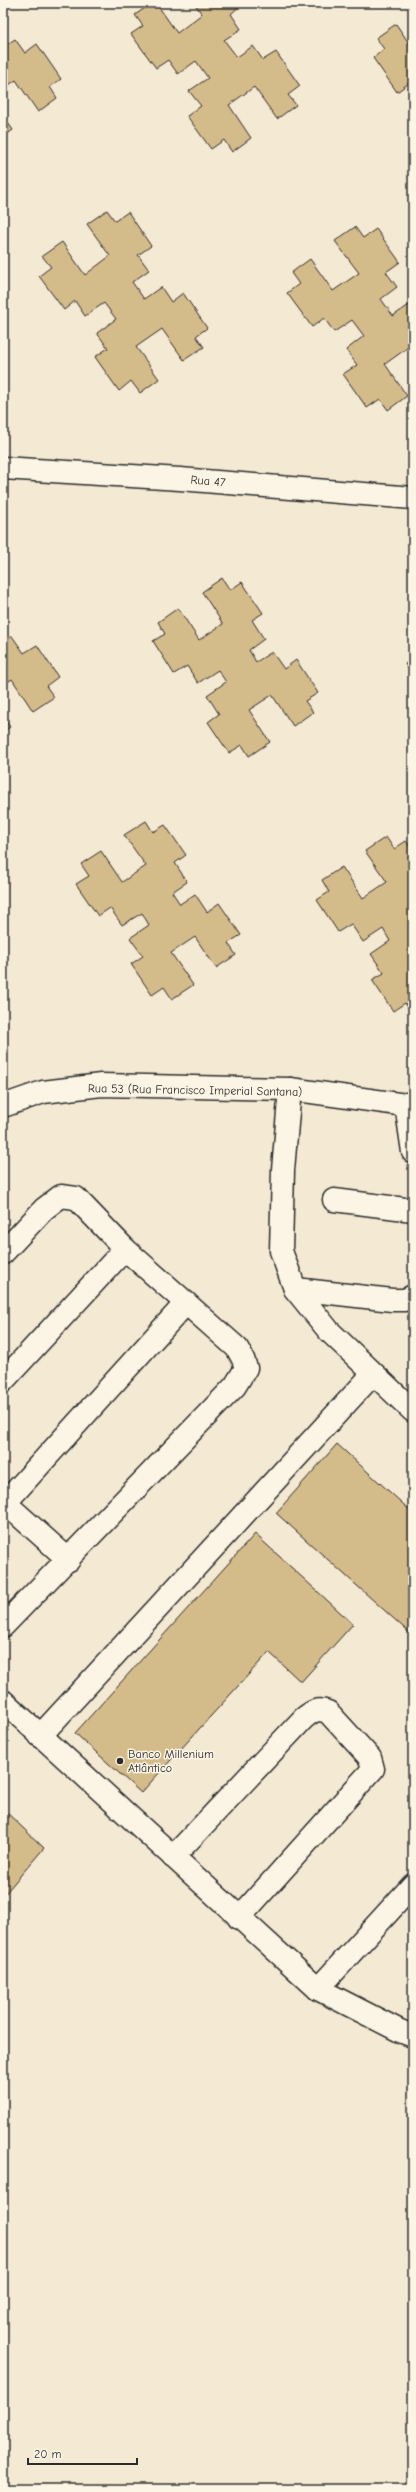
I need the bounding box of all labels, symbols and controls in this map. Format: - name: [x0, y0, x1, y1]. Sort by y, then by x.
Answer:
- street label: Rua 47: [190, 473, 226, 490]
- street label: Rua 53 (Rua Francisco Imperial Santana): [88, 1081, 302, 1099]
- place label: Banco Millenium Atlântico: [128, 1747, 214, 1775]
- marker: Banco Millenium Atlântico: [115, 1756, 125, 1766]
- scale bar: [28, 2440, 137, 2466]
- text: 20 m: [34, 2447, 62, 2461]

